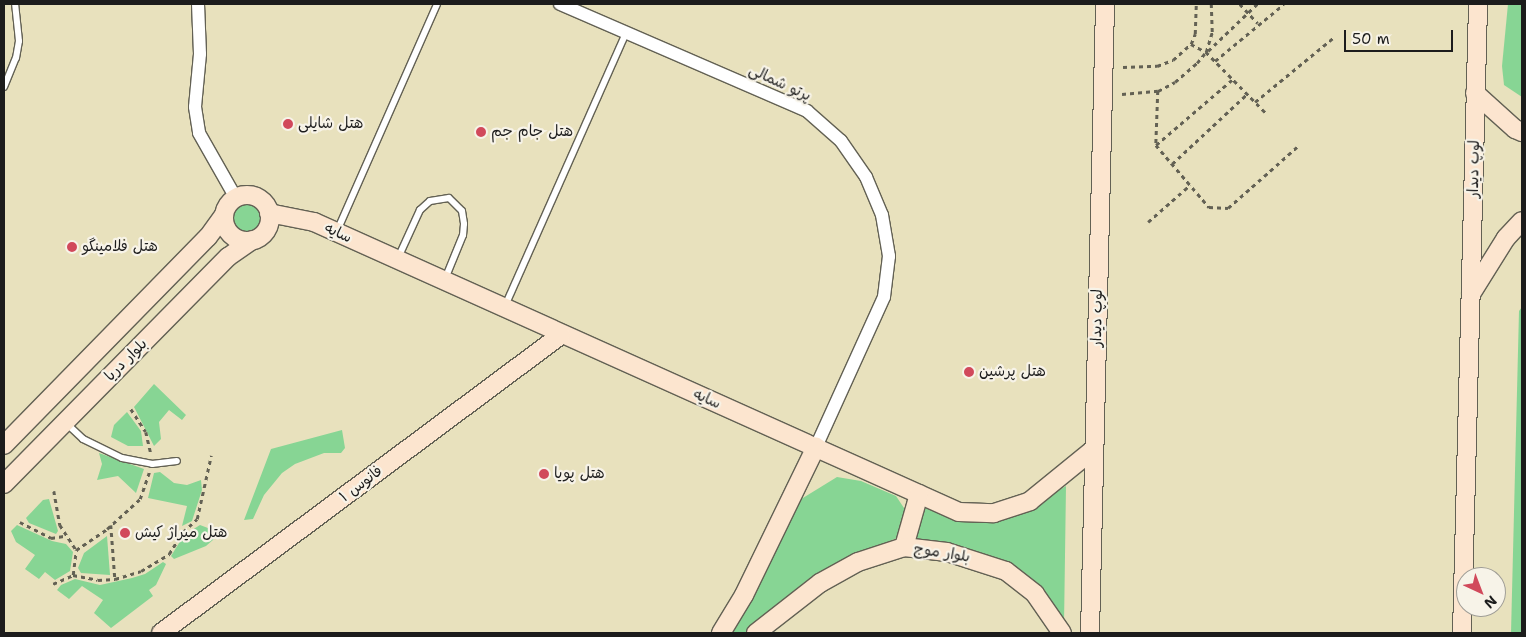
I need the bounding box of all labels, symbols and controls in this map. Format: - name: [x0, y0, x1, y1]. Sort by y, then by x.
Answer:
- scale bar: [1346, 20, 1455, 52]
- text: 50 m: [1352, 29, 1390, 49]
- street label: پرتو شمالی: [746, 61, 814, 105]
- place label: هتل شایلی: [298, 115, 363, 133]
- marker: هتل شایلی: [282, 118, 294, 130]
- place label: هتل جام جم: [491, 123, 573, 141]
- marker: هتل جام جم: [475, 126, 487, 138]
- street label: لوپ دیدار: [1464, 140, 1484, 198]
- street label: سایه: [322, 219, 354, 247]
- place label: هتل فلامینگو: [82, 238, 158, 256]
- marker: هتل فلامینگو: [66, 241, 78, 253]
- street label: لوپ دیدار: [1087, 289, 1107, 347]
- street label: بلوار دریا: [101, 335, 151, 385]
- place label: هتل پرشین: [979, 363, 1046, 381]
- marker: هتل پرشین: [963, 366, 975, 378]
- street label: سایه: [691, 385, 723, 413]
- street label: فانوس ۱: [336, 462, 386, 506]
- place label: هتل پویا: [554, 465, 605, 483]
- marker: هتل پویا: [538, 468, 550, 480]
- place label: هتل میراژ کیش: [135, 524, 227, 542]
- marker: هتل میراژ کیش: [119, 527, 131, 539]
- street label: بلوار موج: [913, 540, 971, 566]
- north arrow: [1456, 567, 1506, 617]
- text: N: [1480, 592, 1501, 613]

